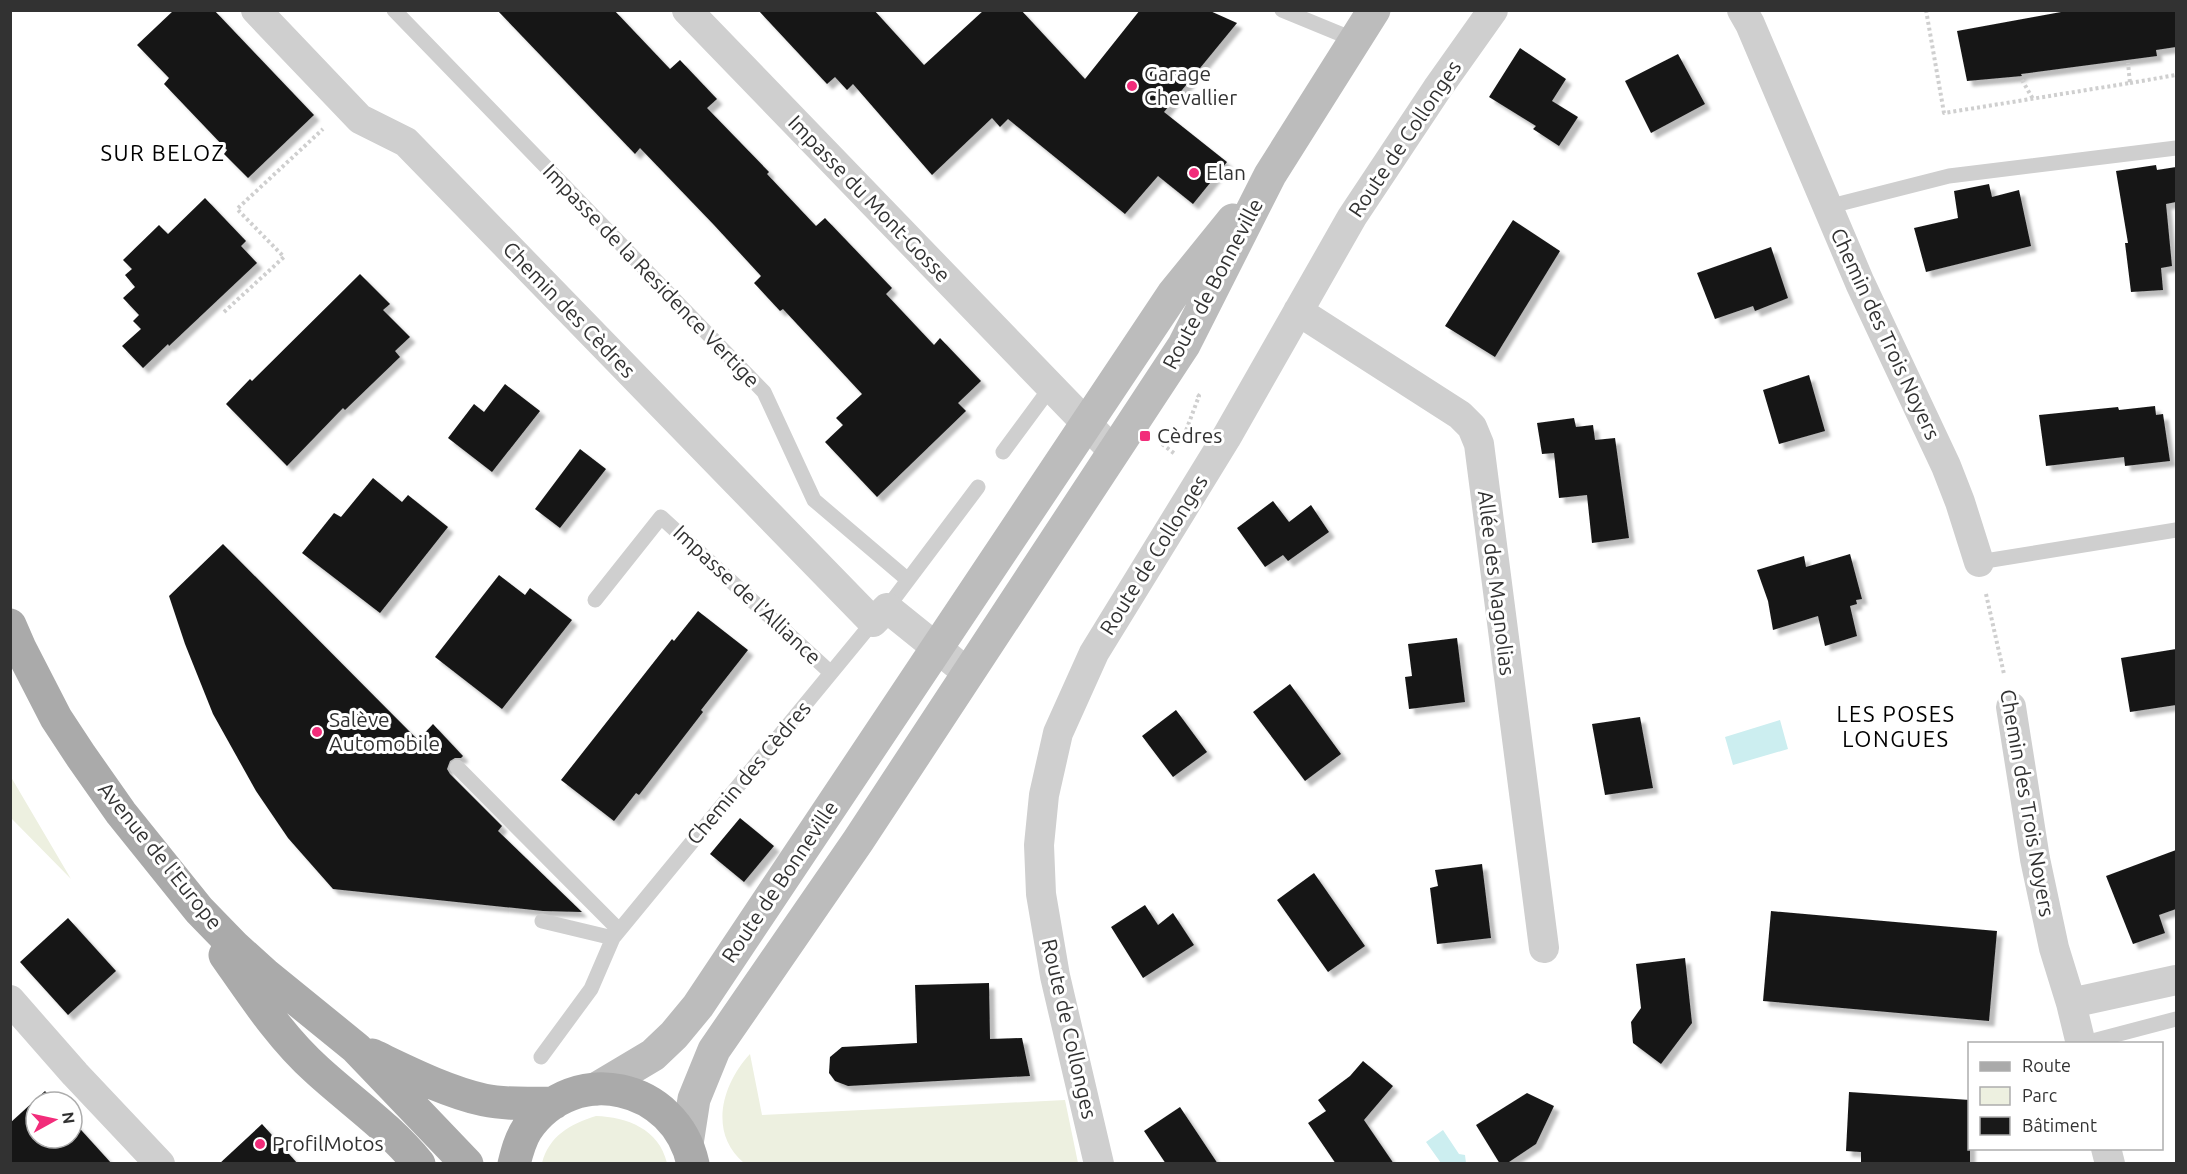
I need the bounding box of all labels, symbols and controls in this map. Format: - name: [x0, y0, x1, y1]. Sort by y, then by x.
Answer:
- street label: Route de Collonges: [1343, 56, 1466, 221]
- place label: Garage Chevallier: [1144, 61, 1237, 109]
- marker: Garage Chevallier: [1125, 79, 1139, 93]
- street label: Impasse du Mont-Gosse: [784, 110, 956, 287]
- district label: SUR BELOZ: [100, 140, 226, 165]
- street label: Impasse de la Residence Vertige: [539, 159, 765, 392]
- place label: Elan: [1206, 160, 1246, 184]
- marker: Elan: [1187, 166, 1201, 180]
- street label: Route de Bonneville: [1157, 194, 1267, 373]
- street label: Chemin des Trois Noyers: [1826, 224, 1945, 443]
- street label: Chemin des Cèdres: [499, 236, 641, 382]
- place label: Cèdres: [1157, 423, 1222, 447]
- marker: Cèdres: [1138, 429, 1152, 443]
- street label: Route de Collonges: [1094, 470, 1212, 639]
- street label: Allée des Magnolias: [1474, 489, 1520, 677]
- street label: Impasse de l'Alliance: [669, 520, 826, 669]
- street label: Chemin des Trois Noyers: [1996, 687, 2060, 918]
- street label: Chemin des Cèdres: [681, 696, 815, 849]
- district label: LES POSES LONGUES: [1836, 701, 1956, 751]
- place label: Salève Automobile: [329, 707, 440, 755]
- marker: Salève Automobile: [310, 725, 324, 739]
- street label: Avenue de l'Europe: [94, 777, 228, 934]
- street label: Route de Bonneville: [716, 796, 842, 967]
- street label: Route de Collonges: [1038, 937, 1102, 1121]
- legend: [1968, 1042, 2163, 1150]
- text: Route: [2022, 1055, 2071, 1075]
- text: Parc: [2022, 1085, 2057, 1105]
- north arrow: [24, 1090, 84, 1150]
- text: N: [59, 1111, 79, 1125]
- text: Bâtiment: [2022, 1115, 2097, 1135]
- place label: ProfilMotos: [272, 1131, 384, 1155]
- marker: ProfilMotos: [253, 1137, 267, 1151]

